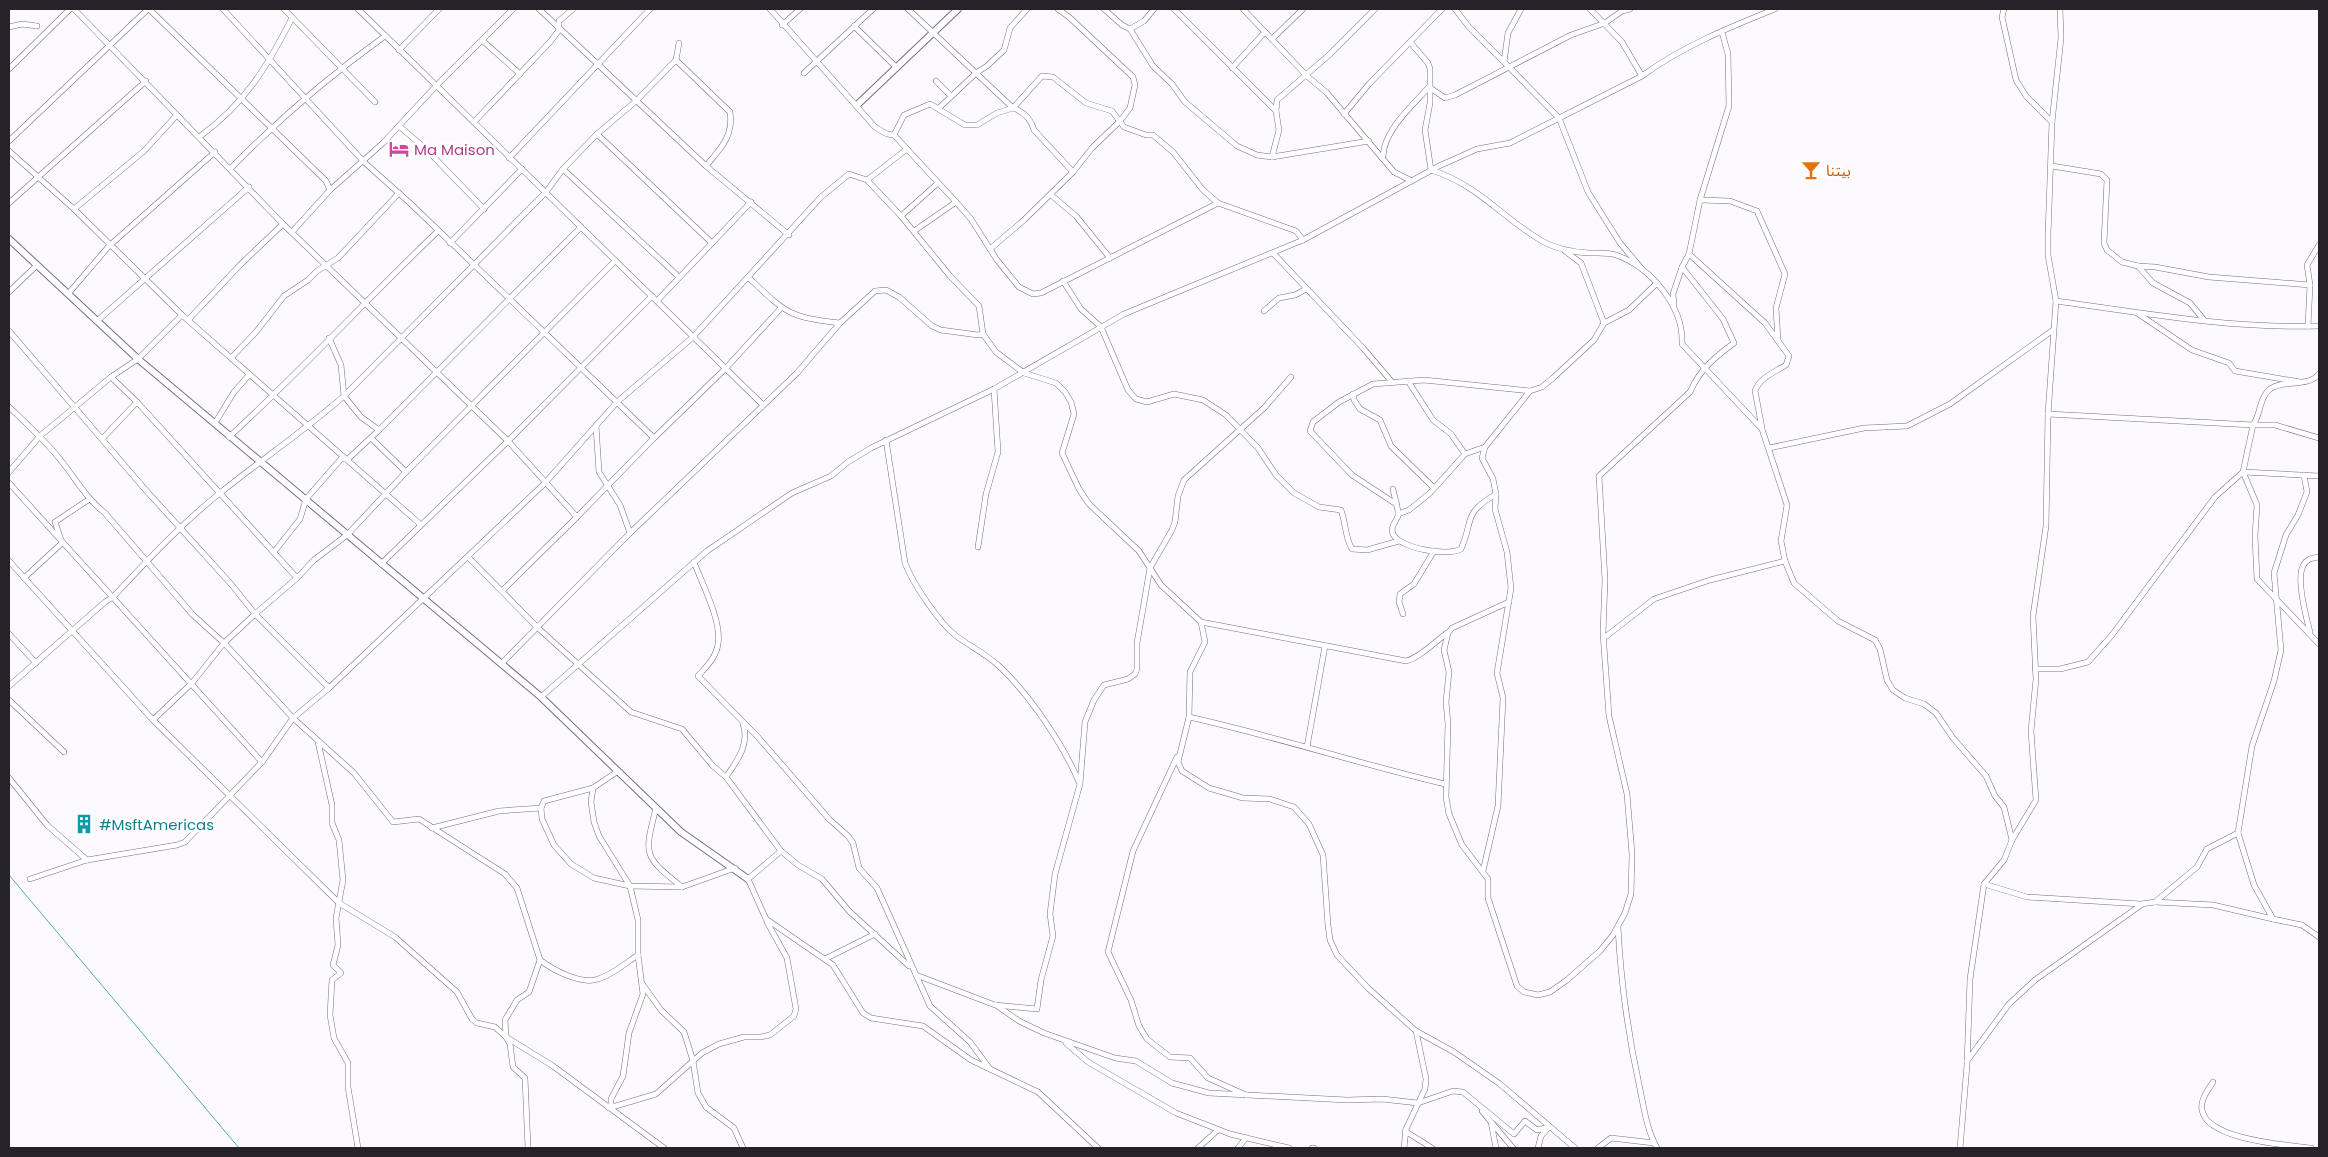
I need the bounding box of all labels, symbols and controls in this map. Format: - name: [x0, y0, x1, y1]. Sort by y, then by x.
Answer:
- hotel icon: Ma Maison: [388, 138, 410, 160]
- place label: Ma Maison: [414, 139, 495, 160]
- bar icon: بيتنا: [1800, 159, 1822, 181]
- place label: بيتنا: [1826, 160, 1851, 181]
- building icon: #MsftAmericas: [73, 813, 95, 835]
- place label: #MsftAmericas: [99, 814, 214, 835]

